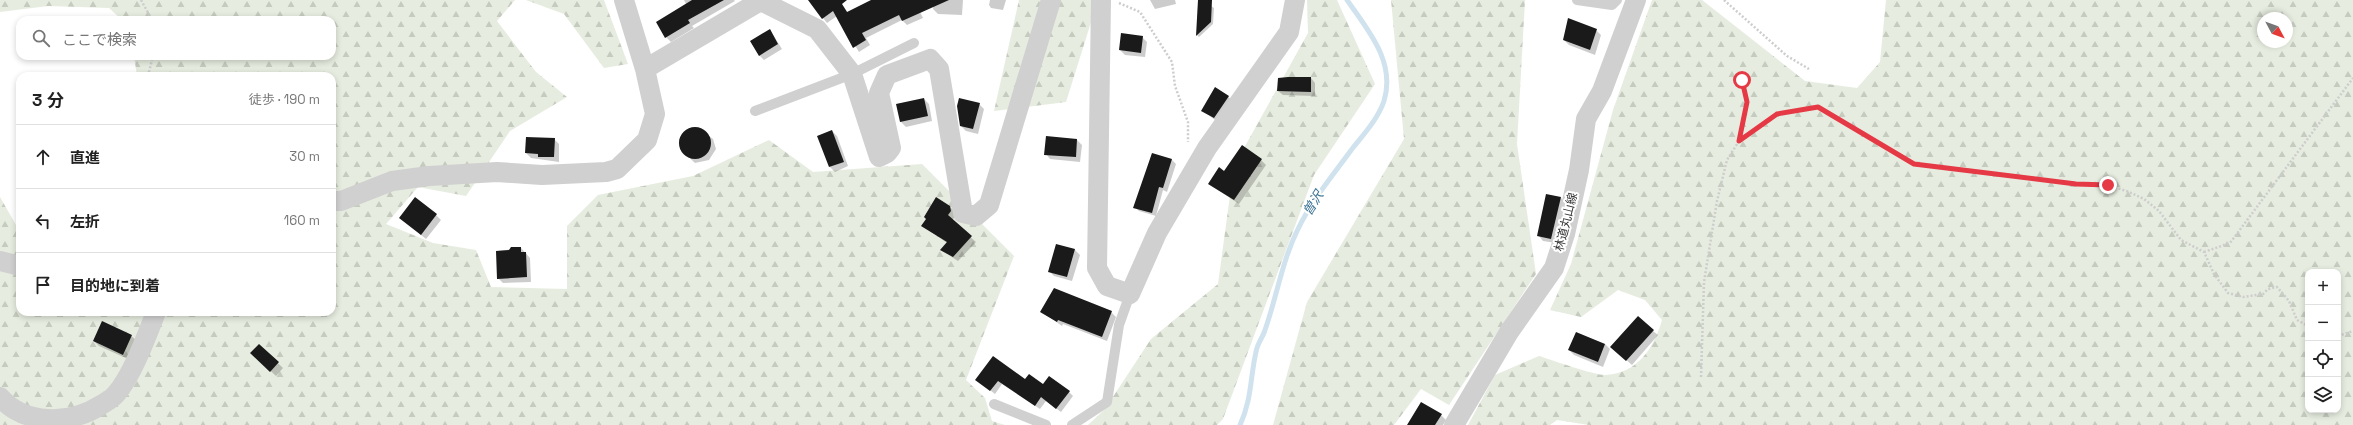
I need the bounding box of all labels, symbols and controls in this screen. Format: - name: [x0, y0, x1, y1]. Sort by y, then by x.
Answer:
- north arrow: [2257, 12, 2293, 48]
- search box: [16, 16, 336, 60]
- icon: search: [30, 27, 52, 49]
- text: ここで検索: [62, 30, 137, 49]
- route start: [1733, 71, 1751, 89]
- text: 3 分: [32, 89, 64, 111]
- text: 徒歩 · 190 m: [249, 91, 320, 108]
- icon: ahead: [32, 146, 54, 168]
- text: 直進: [70, 148, 100, 167]
- text: 30 m: [289, 148, 320, 165]
- route end: [2099, 176, 2117, 194]
- water label: 曽沢: [1299, 186, 1328, 219]
- street label: 林道丸山線: [1551, 191, 1581, 253]
- icon: left: [32, 210, 54, 232]
- text: 左折: [70, 212, 100, 231]
- text: 160 m: [284, 212, 320, 229]
- map controls: [2305, 269, 2341, 413]
- button: +: [2305, 269, 2341, 305]
- icon: arrive: [32, 274, 54, 296]
- text: 目的地に到着: [70, 276, 160, 295]
- button: −: [2305, 305, 2341, 341]
- button: locate: [2305, 341, 2341, 377]
- button: layers: [2305, 377, 2341, 413]

